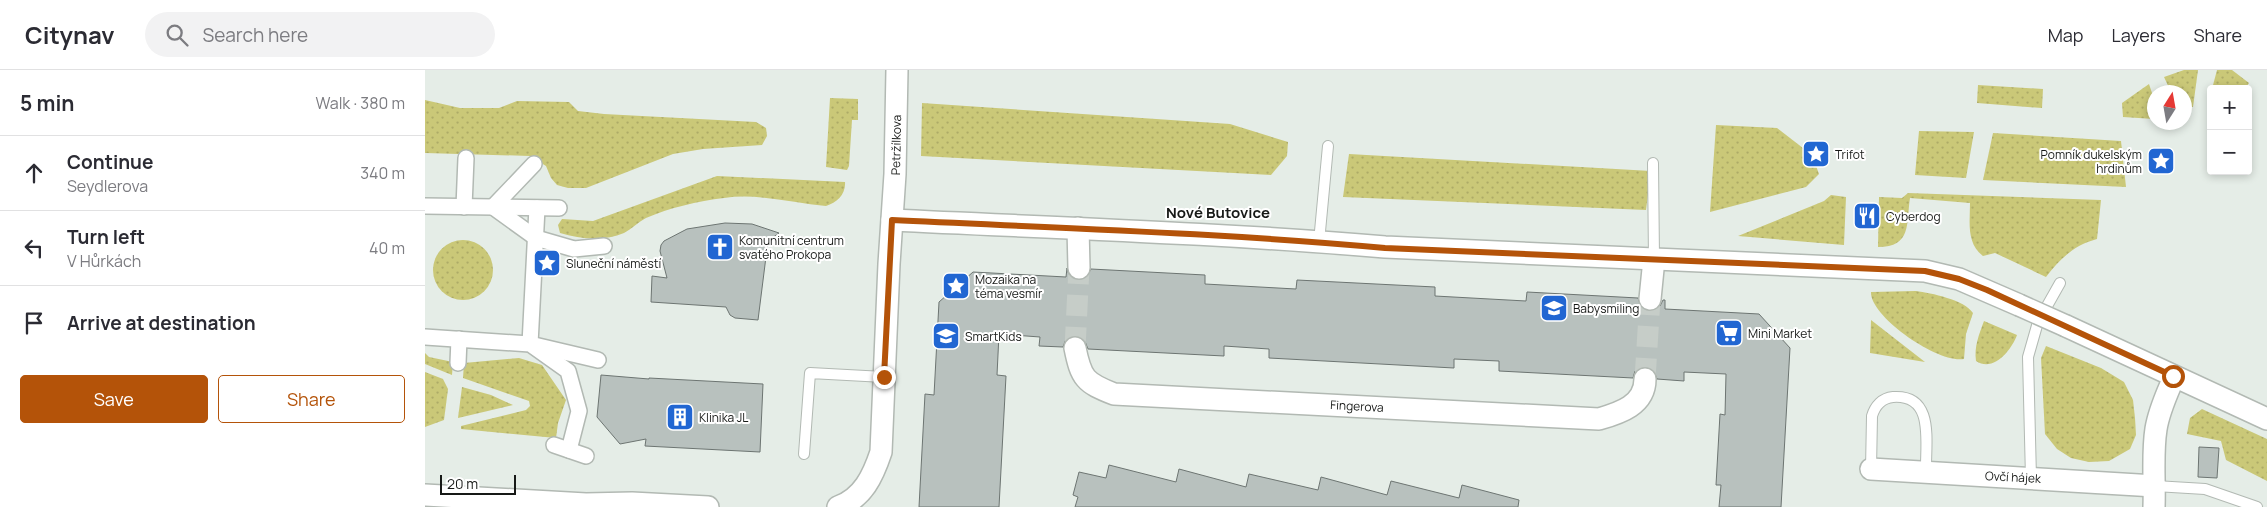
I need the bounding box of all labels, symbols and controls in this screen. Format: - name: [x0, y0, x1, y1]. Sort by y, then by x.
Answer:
- search box: [145, 12, 495, 57]
- text: Citynav: [25, 18, 115, 51]
- icon: search: [163, 21, 191, 49]
- text: Search here: [203, 22, 308, 48]
- text: Map: [2048, 23, 2083, 47]
- text: Layers: [2111, 23, 2165, 47]
- text: Share: [2193, 23, 2242, 47]
- north arrow: [2147, 85, 2192, 130]
- map controls: [2207, 85, 2252, 175]
- button: +: [2207, 85, 2252, 130]
- text: 5 min: [20, 89, 74, 117]
- text: Walk · 380 m: [316, 92, 405, 114]
- street label: Petržílkova: [887, 115, 905, 175]
- button: −: [2207, 130, 2252, 175]
- place icon: Trifot: [1801, 139, 1831, 169]
- place label: Trifot: [1835, 146, 1865, 163]
- place label: Pomník dukelským hrdinům: [2041, 146, 2142, 177]
- place icon: Pomník dukelským hrdinům: [2146, 146, 2176, 176]
- text: Continue: [67, 149, 153, 175]
- icon: ahead: [20, 159, 48, 187]
- text: 340 m: [360, 162, 405, 184]
- text: Seydlerova: [67, 175, 148, 197]
- restaurant icon: Cyberdog: [1852, 201, 1882, 231]
- district label: Nové Butovice: [1166, 202, 1270, 223]
- place label: Cyberdog: [1886, 208, 1941, 225]
- text: Turn left: [67, 224, 145, 250]
- church icon: Komunitní centrum svatého Prokopa: [705, 232, 735, 262]
- place label: Komunitní centrum svatého Prokopa: [739, 232, 844, 263]
- icon: left: [20, 234, 48, 262]
- text: 40 m: [369, 237, 405, 259]
- place icon: Sluneční náměstí: [532, 248, 562, 278]
- text: V Hůrkách: [67, 250, 141, 272]
- place label: Sluneční náměstí: [566, 255, 661, 272]
- place icon: Mozaika na téma vesmír: [941, 271, 971, 301]
- place label: Mozaika na téma vesmír: [975, 271, 1043, 302]
- school or university icon: Babysmiling: [1539, 293, 1569, 323]
- place label: Babysmiling: [1573, 300, 1639, 317]
- icon: arrive: [20, 309, 48, 337]
- text: Arrive at destination: [67, 310, 256, 336]
- supermarket icon: Mini Market: [1714, 318, 1744, 348]
- school or university icon: SmartKids: [931, 321, 961, 351]
- place label: Mini Market: [1748, 325, 1812, 342]
- place label: SmartKids: [965, 328, 1022, 345]
- route start: [2162, 365, 2185, 388]
- route end: [873, 366, 896, 389]
- button: Save: [20, 375, 208, 423]
- button: Share: [218, 375, 405, 423]
- street label: Fingerova: [1330, 396, 1384, 416]
- building icon: Klinika JL: [665, 402, 695, 432]
- place label: Klinika JL: [699, 409, 748, 426]
- street label: Ovčí hájek: [1985, 467, 2042, 487]
- scale bar: [440, 472, 516, 495]
- text: 20 m: [447, 474, 478, 493]

